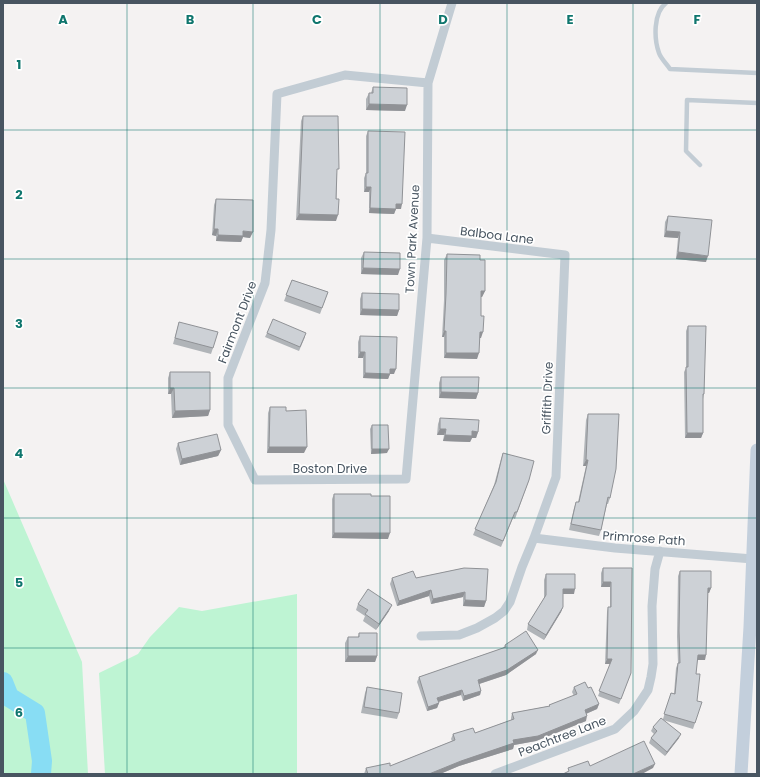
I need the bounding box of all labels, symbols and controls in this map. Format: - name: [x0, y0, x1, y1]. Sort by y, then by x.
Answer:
- text: A: [58, 10, 68, 29]
- text: B: [186, 10, 195, 29]
- text: C: [312, 10, 322, 29]
- text: D: [438, 10, 448, 29]
- text: E: [566, 10, 574, 29]
- text: F: [693, 10, 701, 29]
- text: 1: [17, 55, 21, 74]
- street label: Town Park Avenue: [401, 184, 423, 294]
- text: 2: [15, 185, 23, 204]
- street label: Balboa Lane: [459, 222, 535, 248]
- street label: Fairmont Drive: [213, 278, 261, 366]
- text: 3: [15, 314, 23, 333]
- street label: Griffith Drive: [537, 361, 557, 435]
- text: 4: [15, 444, 24, 463]
- street label: Boston Drive: [293, 460, 367, 477]
- street label: Primrose Path: [602, 527, 686, 549]
- text: 5: [15, 573, 23, 592]
- text: 6: [15, 703, 23, 722]
- street label: Peachtree Lane: [516, 711, 608, 761]

